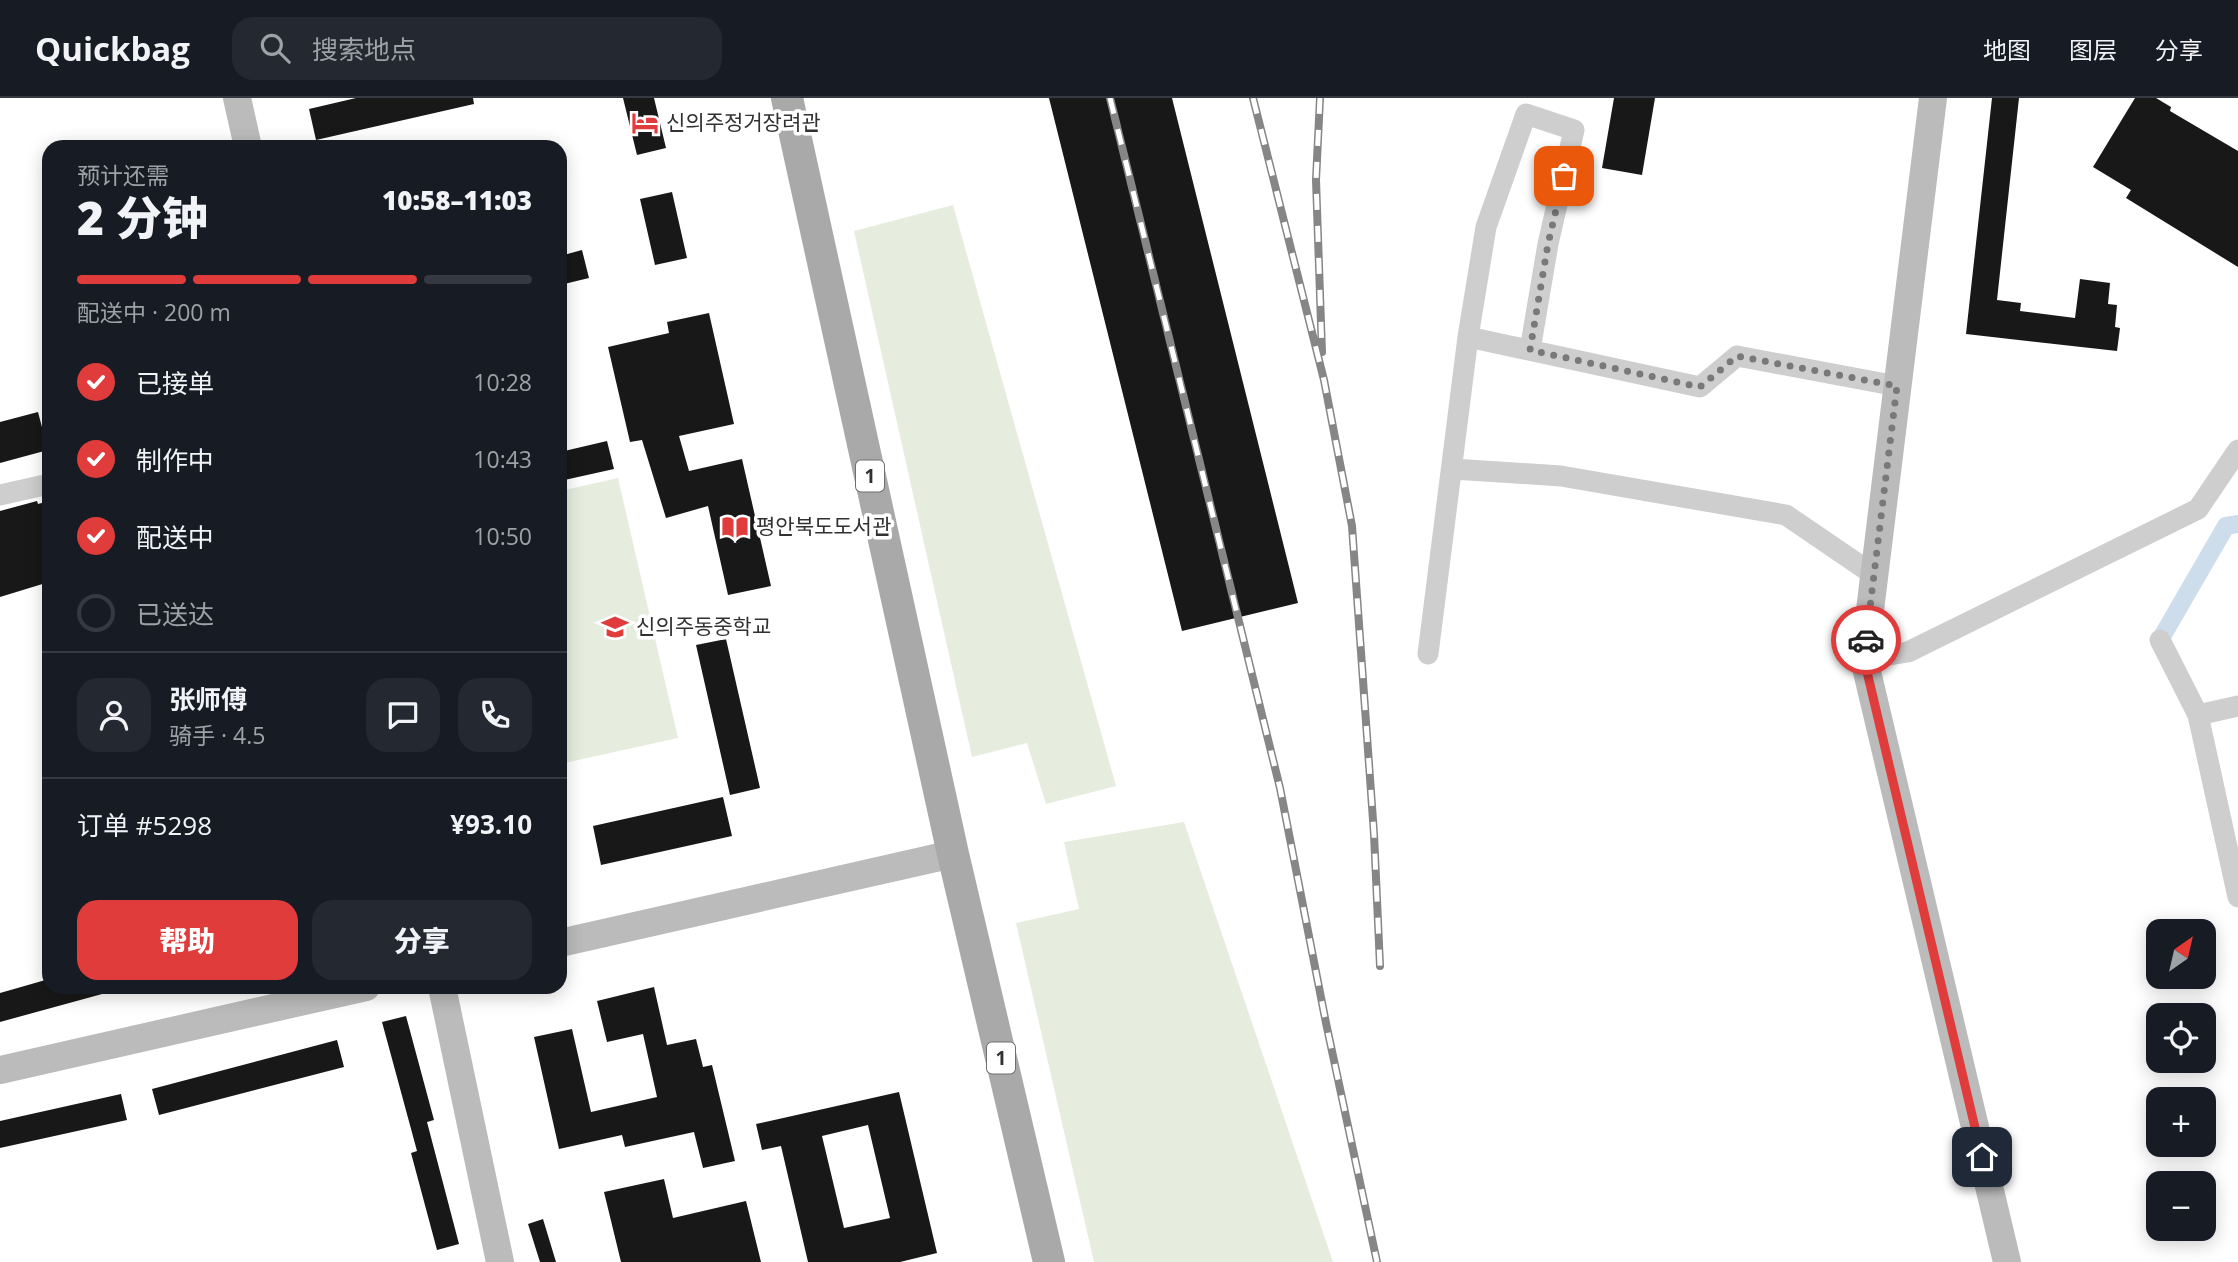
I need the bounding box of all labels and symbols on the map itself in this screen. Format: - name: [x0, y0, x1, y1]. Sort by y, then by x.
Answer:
- hotel icon: 신의주정거장려관: [630, 108, 660, 138]
- place label: 신의주정거장려관: [666, 108, 821, 136]
- pin: [1534, 146, 1594, 206]
- road number: 1: [856, 460, 884, 492]
- library icon: 평안북도도서관: [720, 512, 750, 542]
- place label: 평안북도도서관: [756, 512, 891, 540]
- courier: [1831, 605, 1901, 675]
- school or university icon: 신의주동중학교: [600, 612, 630, 642]
- place label: 신의주동중학교: [636, 612, 771, 640]
- north arrow: [2146, 919, 2216, 989]
- road number: 1: [987, 1042, 1015, 1074]
- pin: [1952, 1127, 2012, 1187]

